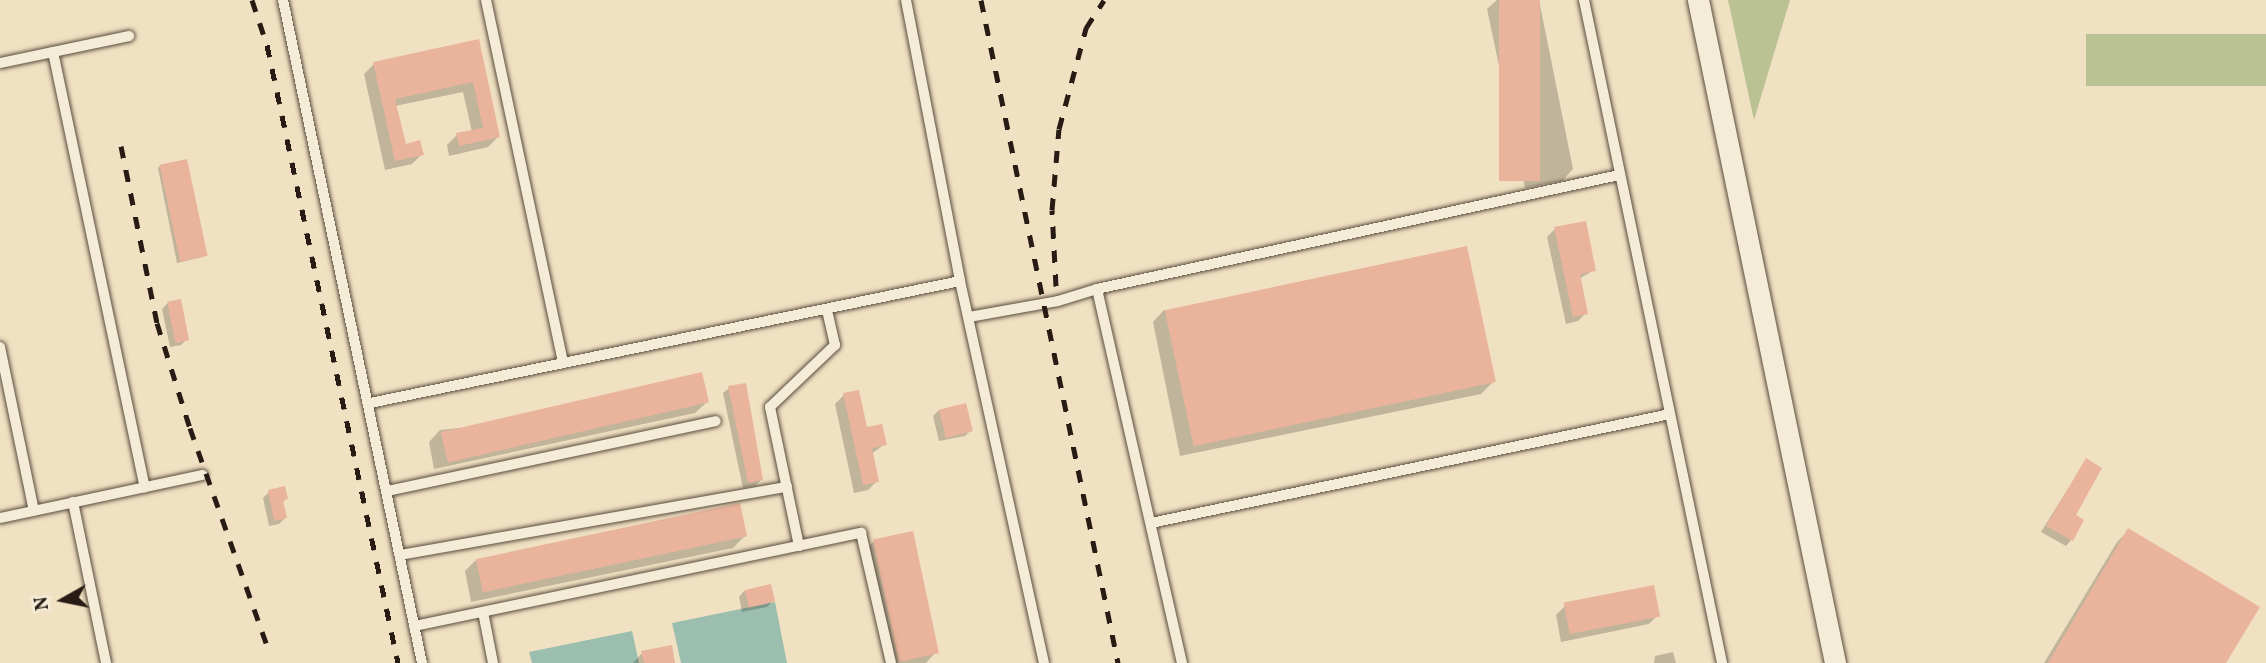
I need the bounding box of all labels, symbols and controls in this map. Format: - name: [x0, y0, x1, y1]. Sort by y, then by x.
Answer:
- north arrow: [28, 565, 98, 635]
- text: N: [28, 594, 56, 612]

